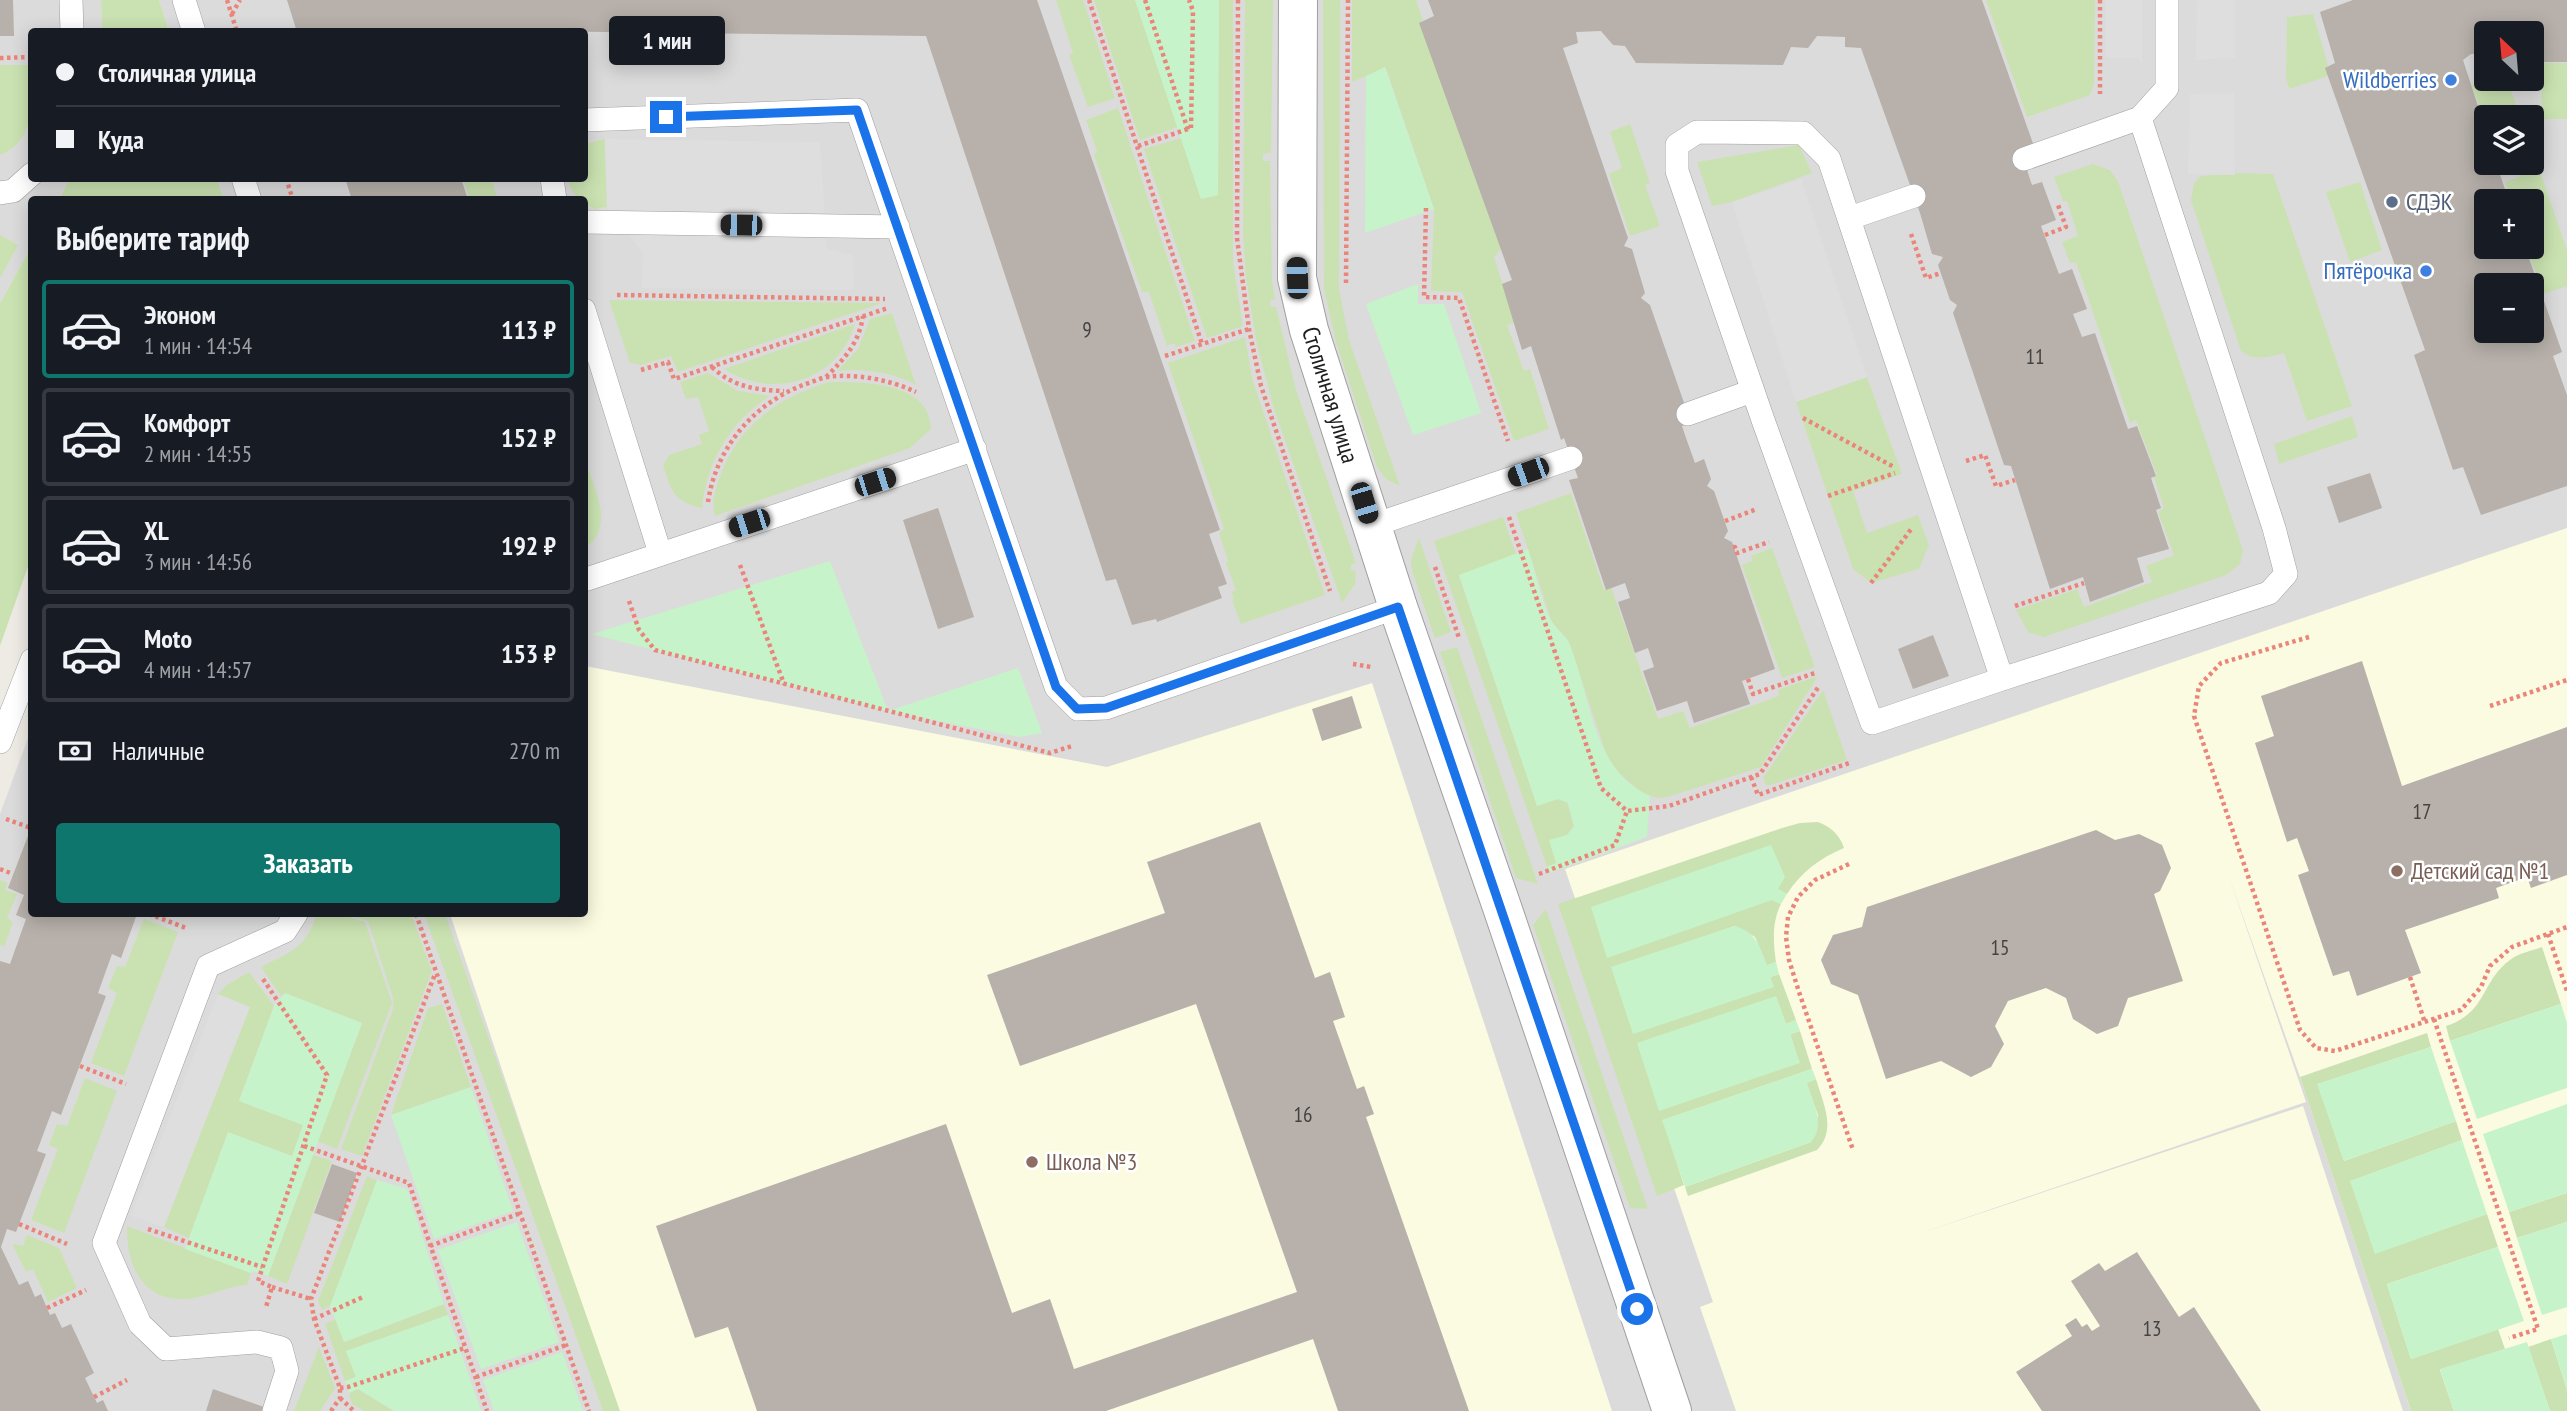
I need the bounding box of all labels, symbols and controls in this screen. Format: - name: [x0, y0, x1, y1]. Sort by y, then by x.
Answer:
- callout: 1 мин: [608, 16, 724, 64]
- north arrow: [2474, 21, 2544, 91]
- map controls: [2474, 21, 2544, 343]
- text: 1 мин: [642, 26, 692, 55]
- text: Столичная улица: [98, 56, 256, 89]
- place label: Wildberries: [2343, 64, 2437, 95]
- marker: Wildberries: [2443, 72, 2459, 88]
- route end: [650, 101, 682, 133]
- button: layers: [2474, 105, 2544, 175]
- text: Куда: [98, 123, 144, 156]
- place label: СДЭК: [2406, 186, 2453, 217]
- button: +: [2474, 189, 2544, 259]
- marker: СДЭК: [2384, 194, 2400, 210]
- car: [720, 214, 763, 236]
- text: Выберите тариф: [56, 217, 250, 259]
- place label: Пятёрочка: [2324, 255, 2412, 286]
- car: [1286, 257, 1309, 299]
- marker: Пятёрочка: [2418, 263, 2434, 279]
- button: −: [2474, 273, 2544, 343]
- icon: car: [60, 298, 123, 361]
- text: Эконом: [144, 298, 216, 331]
- text: 113 ₽: [501, 313, 556, 346]
- house number: 9: [1082, 316, 1092, 343]
- street label: Столичная улица: [1295, 323, 1366, 467]
- text: 1 мин · 14:54: [144, 331, 252, 360]
- house number: 11: [2026, 343, 2044, 370]
- icon: car: [60, 406, 123, 469]
- text: Комфорт: [144, 406, 230, 439]
- text: 152 ₽: [501, 421, 556, 454]
- text: 2 мин · 14:55: [144, 439, 252, 468]
- car: [1505, 455, 1552, 489]
- car: [852, 466, 899, 498]
- car: [1348, 480, 1381, 526]
- car: [726, 507, 773, 539]
- icon: car: [60, 514, 123, 577]
- text: XL: [144, 514, 169, 547]
- text: 192 ₽: [501, 529, 556, 562]
- text: 3 мин · 14:56: [144, 547, 252, 576]
- icon: car: [60, 622, 123, 685]
- text: Moto: [144, 622, 192, 655]
- text: 153 ₽: [501, 637, 556, 670]
- text: 4 мин · 14:57: [144, 655, 252, 684]
- icon: cash: [56, 732, 94, 770]
- text: Наличные: [112, 734, 205, 767]
- text: 270 m: [509, 736, 560, 765]
- house number: 17: [2413, 798, 2431, 825]
- button: Заказать: [56, 823, 560, 903]
- place label: Детский сад №1: [2411, 855, 2549, 886]
- marker: Детский сад №1: [2389, 863, 2405, 879]
- house number: 15: [1991, 934, 2009, 961]
- house number: 16: [1294, 1101, 1312, 1128]
- place label: Школа №3: [1046, 1146, 1137, 1177]
- marker: Школа №3: [1024, 1154, 1040, 1170]
- route start: [1621, 1293, 1653, 1325]
- house number: 13: [2143, 1315, 2161, 1342]

